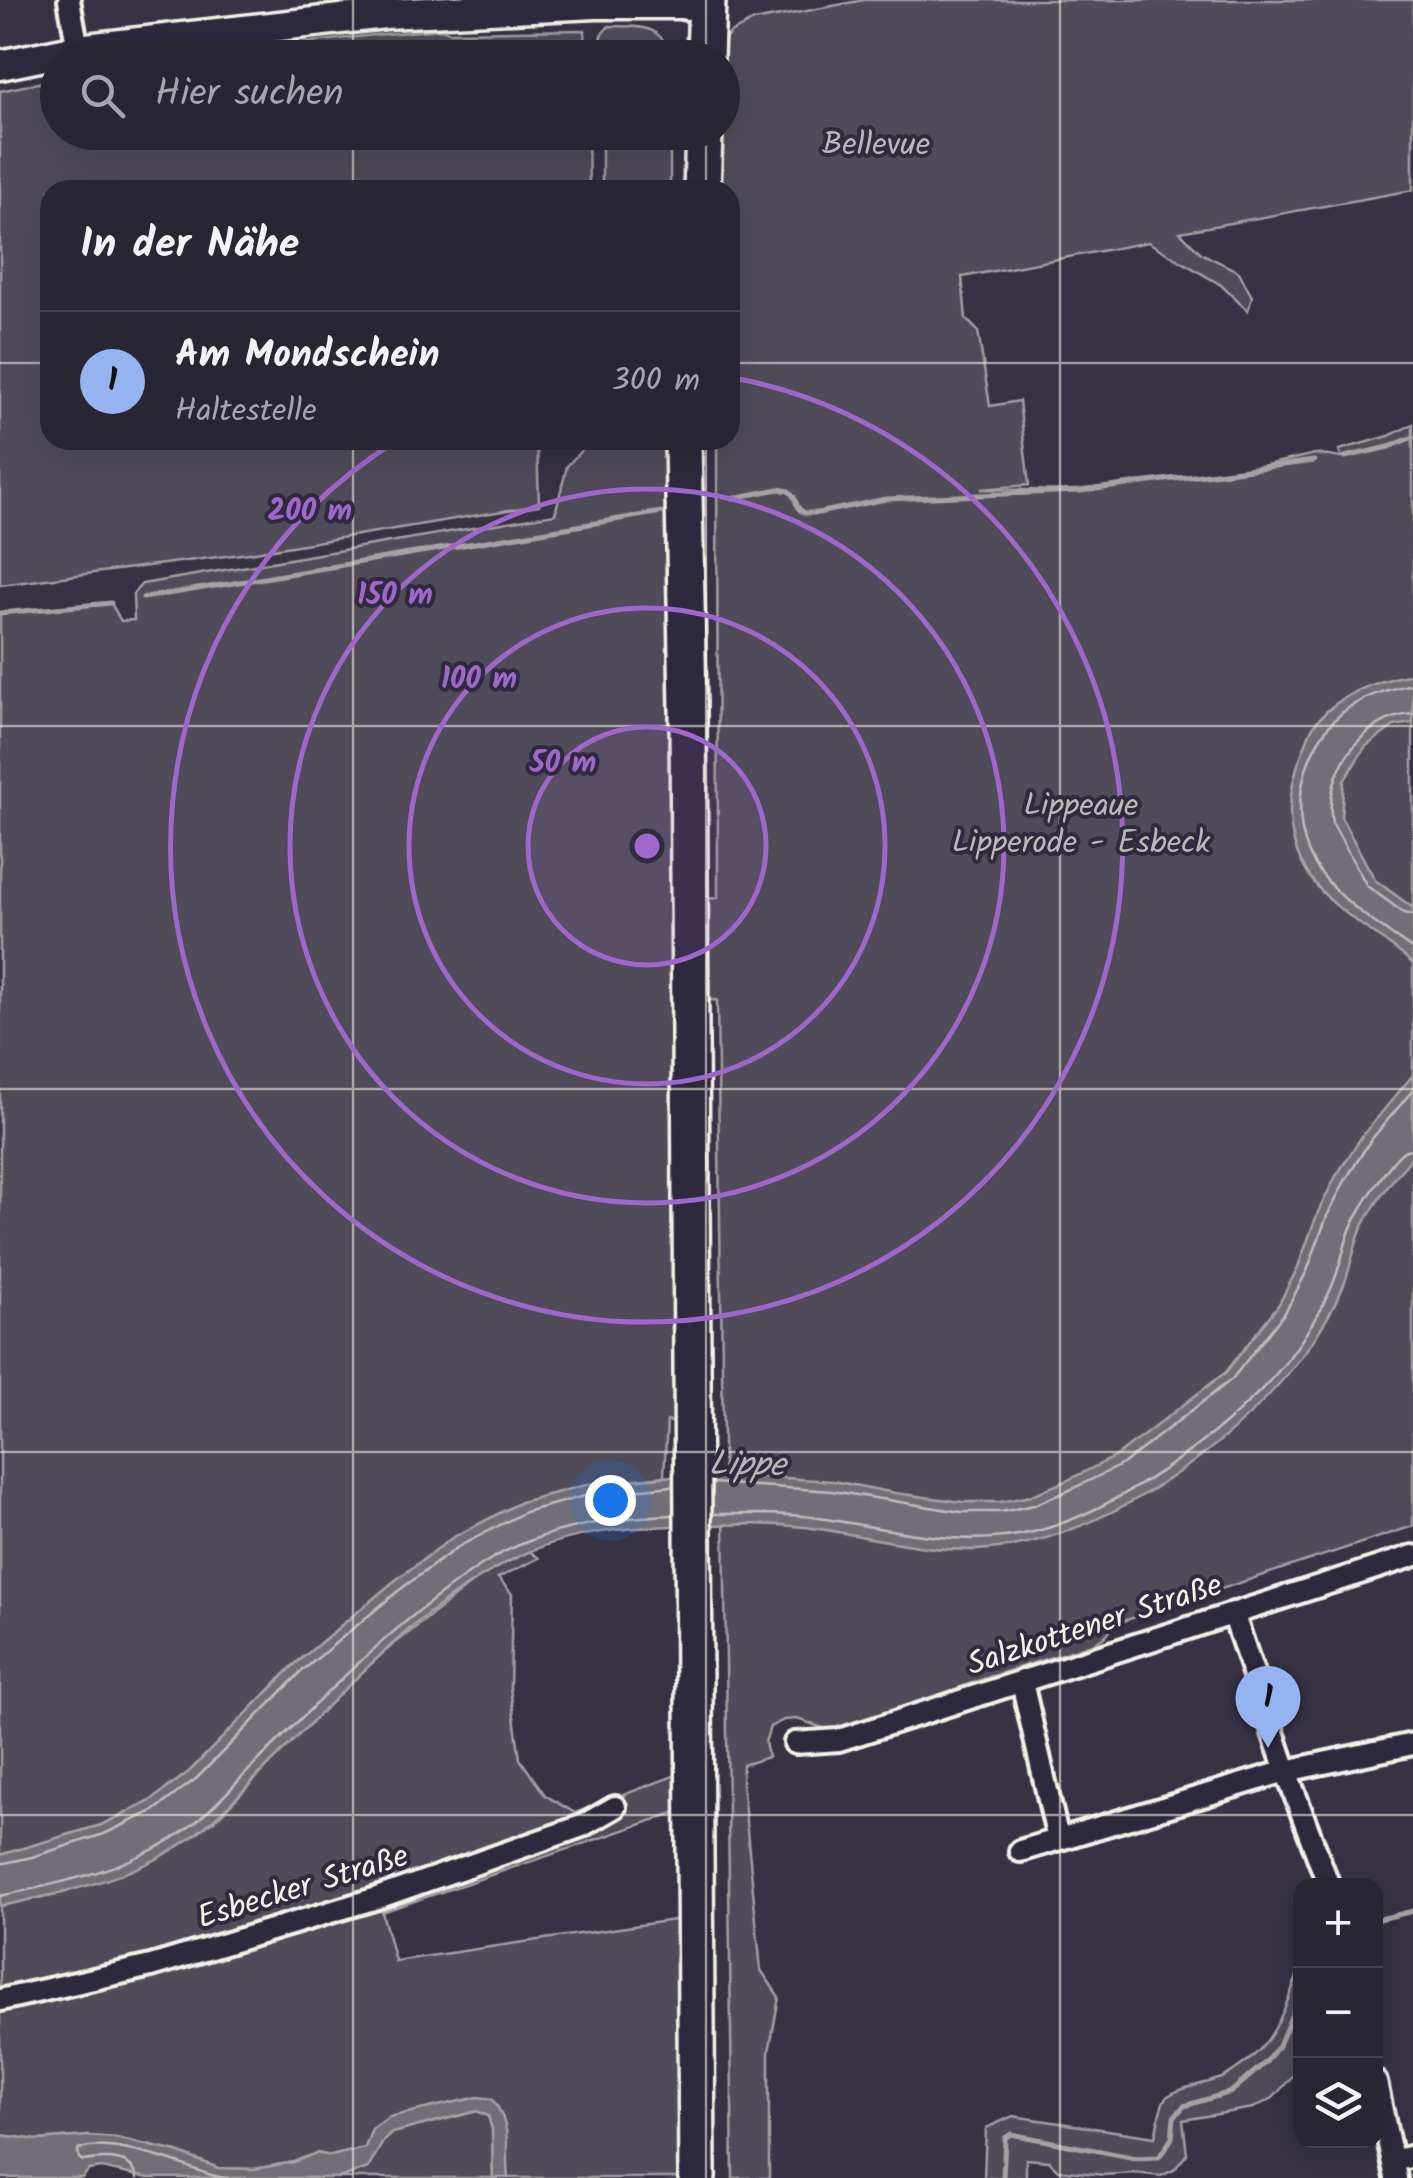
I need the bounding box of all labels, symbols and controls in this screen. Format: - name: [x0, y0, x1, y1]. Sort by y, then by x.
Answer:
- search box: [40, 40, 740, 150]
- text: Hier suchen: [155, 65, 344, 125]
- icon: search: [75, 68, 130, 123]
- park label: Bellevue: [822, 120, 930, 171]
- text: In der Nähe: [80, 212, 299, 279]
- text: Am Mondschein: [175, 326, 439, 386]
- text: 1: [108, 356, 117, 407]
- text: 300 m: [611, 356, 700, 407]
- text: Haltestelle: [175, 386, 317, 437]
- text: 200 m: [268, 488, 352, 536]
- text: 150 m: [357, 572, 433, 620]
- text: 100 m: [441, 656, 517, 704]
- text: 50 m: [529, 740, 596, 788]
- park label: Lippeaue Lipperode - Esbeck: [952, 781, 1211, 869]
- centre of rings: [629, 828, 665, 864]
- water label: Lippe: [708, 1437, 789, 1495]
- your location: [585, 1475, 636, 1526]
- street label: Salzkottener Straße: [961, 1561, 1229, 1691]
- pin: 1: [1236, 1666, 1300, 1748]
- street label: Esbecker Straße: [191, 1832, 415, 1944]
- map controls: [1293, 1878, 1383, 2148]
- button: +: [1293, 1878, 1383, 1968]
- button: −: [1293, 1968, 1383, 2058]
- button: layers: [1293, 2058, 1383, 2148]

